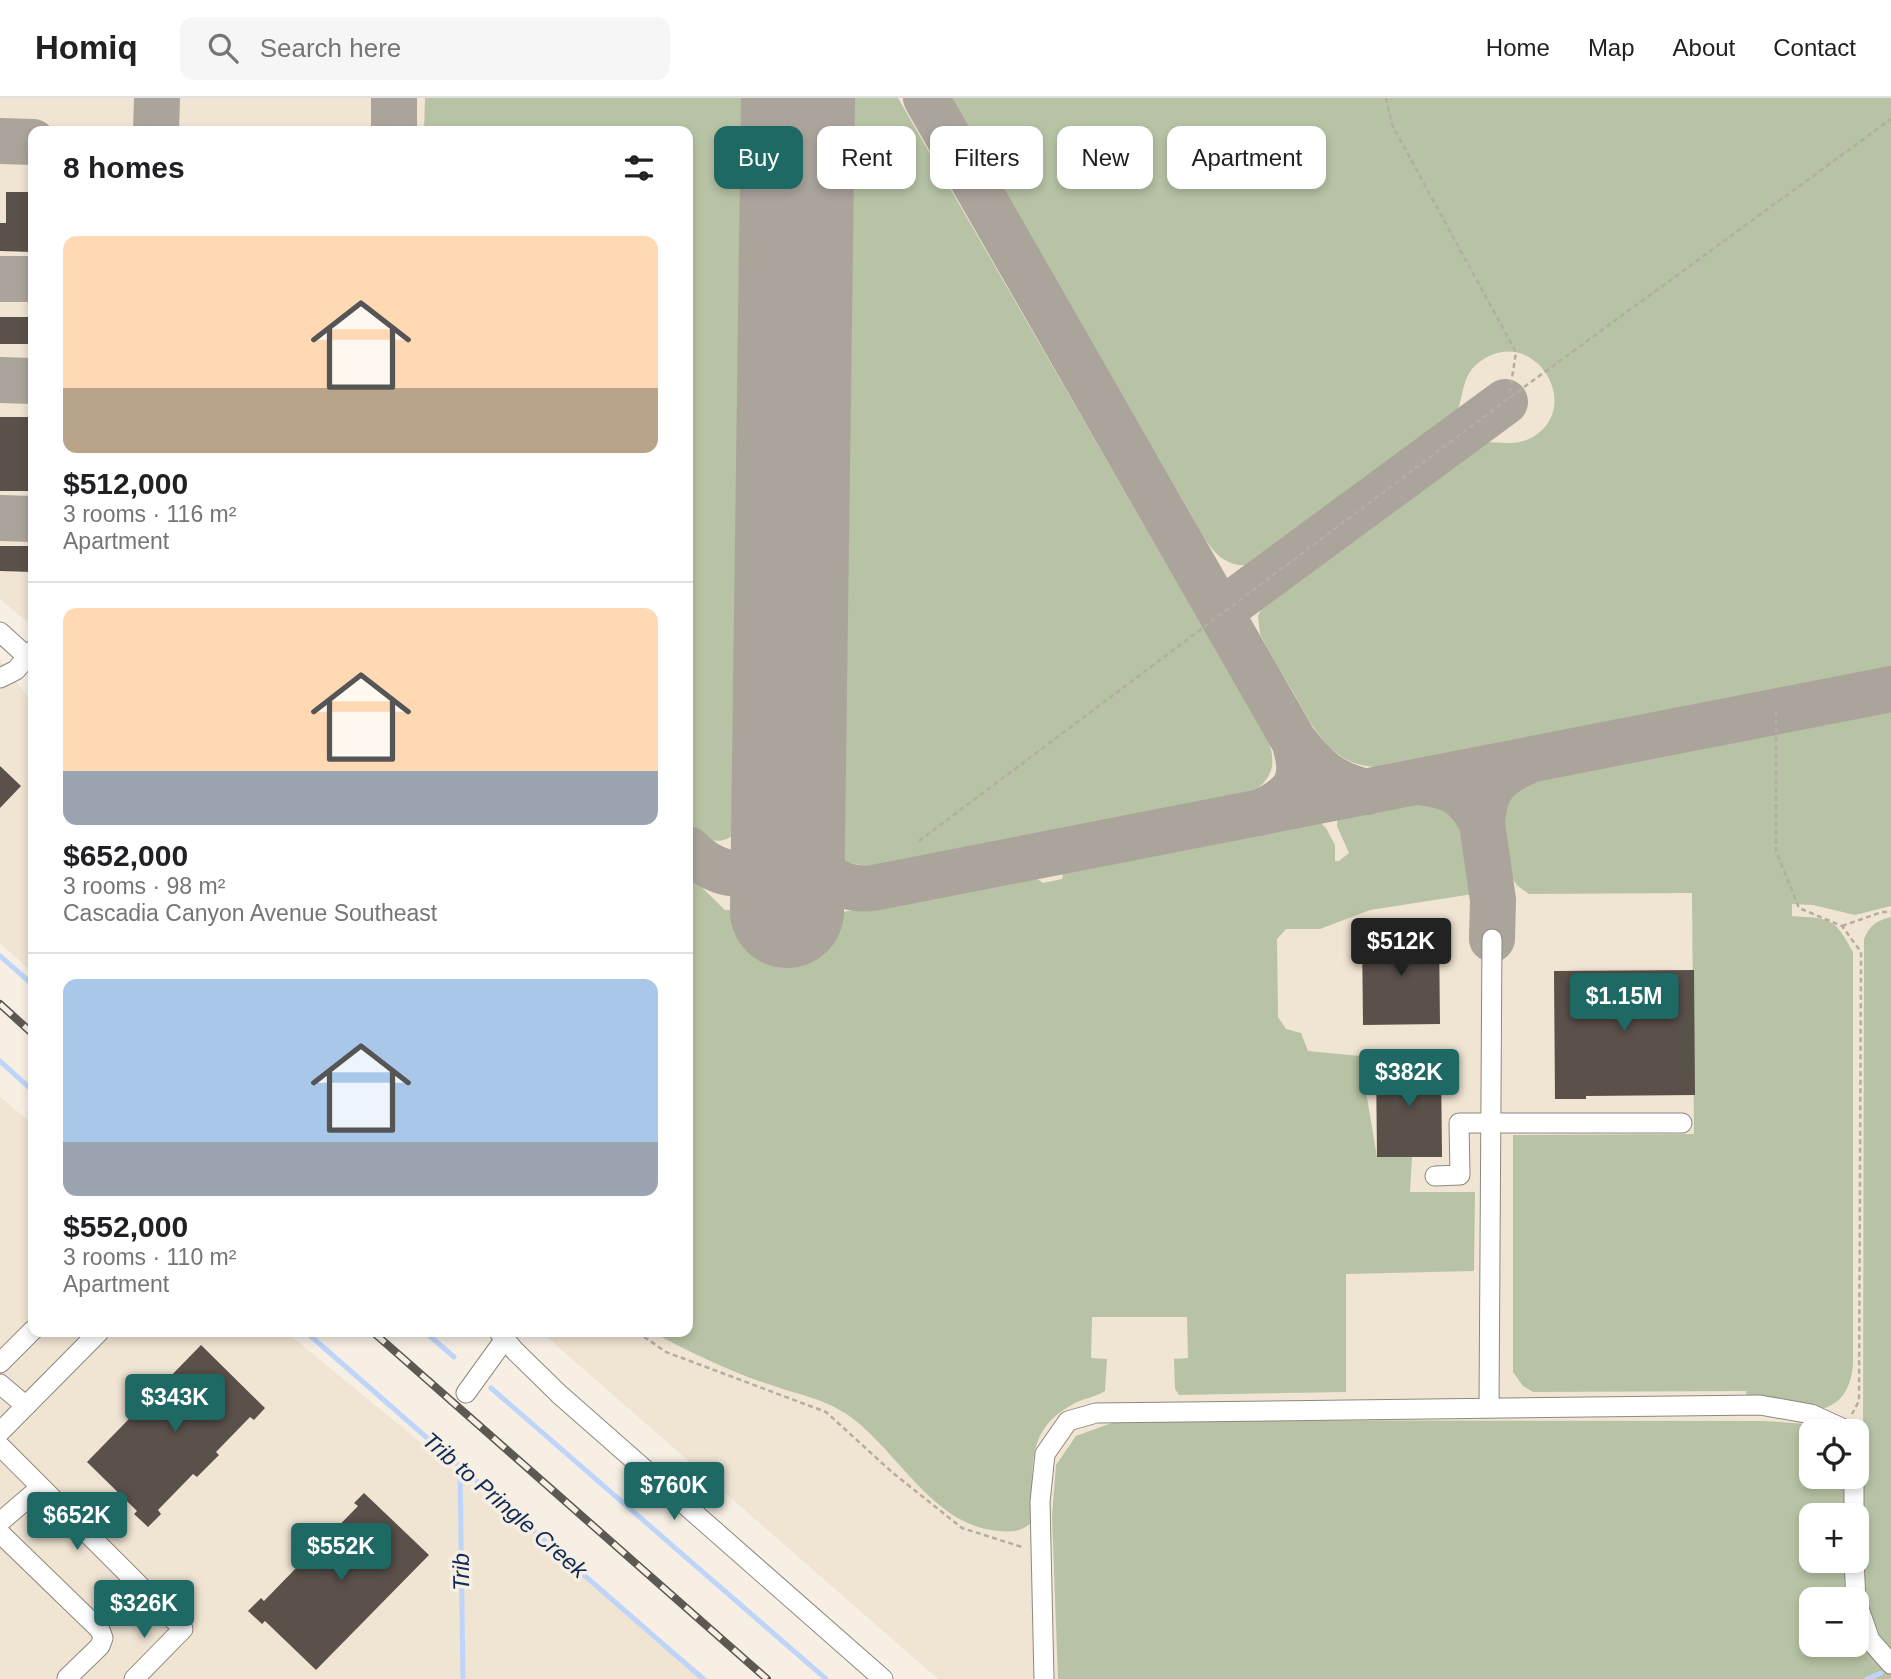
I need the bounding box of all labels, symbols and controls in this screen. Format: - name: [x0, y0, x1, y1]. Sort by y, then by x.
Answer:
- search box: [180, 17, 670, 80]
- text: Homiq: [35, 29, 138, 66]
- icon: search: [204, 29, 242, 67]
- text: Search here: [260, 33, 401, 63]
- text: Home: [1486, 34, 1550, 61]
- text: Map: [1588, 34, 1635, 61]
- text: About: [1673, 34, 1735, 61]
- text: Contact: [1773, 34, 1856, 61]
- chip: Buy: [714, 126, 803, 189]
- chip: Rent: [817, 126, 916, 189]
- chip: Filters: [930, 126, 1043, 189]
- chip: New: [1057, 126, 1153, 189]
- chip: Apartment: [1167, 126, 1326, 189]
- icon: filters: [620, 149, 658, 187]
- text: 8 homes: [63, 151, 185, 184]
- icon: home: [298, 282, 424, 408]
- text: $512,000: [63, 467, 188, 500]
- text: 3 rooms · 116 m²: [63, 501, 236, 527]
- text: Apartment: [63, 528, 169, 554]
- icon: home: [298, 654, 424, 780]
- text: $652,000: [63, 839, 188, 872]
- text: 3 rooms · 98 m²: [63, 873, 225, 899]
- text: Cascadia Canyon Avenue Southeast: [63, 900, 437, 926]
- pin: $512K: [1352, 918, 1450, 978]
- text: $512K: [1367, 928, 1435, 954]
- pin: $1.15M: [1567, 974, 1681, 1033]
- text: $1.15M: [1586, 983, 1662, 1009]
- icon: home: [298, 1025, 424, 1151]
- pin: $382K: [1360, 1049, 1458, 1109]
- text: $382K: [1375, 1059, 1443, 1085]
- text: $552,000: [63, 1210, 188, 1243]
- text: 3 rooms · 110 m²: [63, 1244, 236, 1270]
- text: Apartment: [63, 1271, 169, 1297]
- pin: $343K: [126, 1374, 224, 1434]
- text: $343K: [141, 1384, 209, 1410]
- map controls: [1799, 1419, 1869, 1657]
- button: locate: [1799, 1419, 1869, 1489]
- water label: Trib to Pringle Creek: [417, 1426, 593, 1584]
- pin: $760K: [625, 1462, 723, 1522]
- text: $760K: [640, 1472, 708, 1498]
- pin: $652K: [28, 1492, 126, 1552]
- text: $652K: [43, 1502, 111, 1528]
- button: +: [1799, 1503, 1869, 1573]
- pin: $552K: [292, 1524, 390, 1583]
- text: $552K: [307, 1533, 375, 1559]
- water label: Trib: [447, 1553, 475, 1591]
- pin: $326K: [95, 1580, 193, 1640]
- button: −: [1799, 1587, 1869, 1657]
- text: $326K: [110, 1590, 178, 1616]

